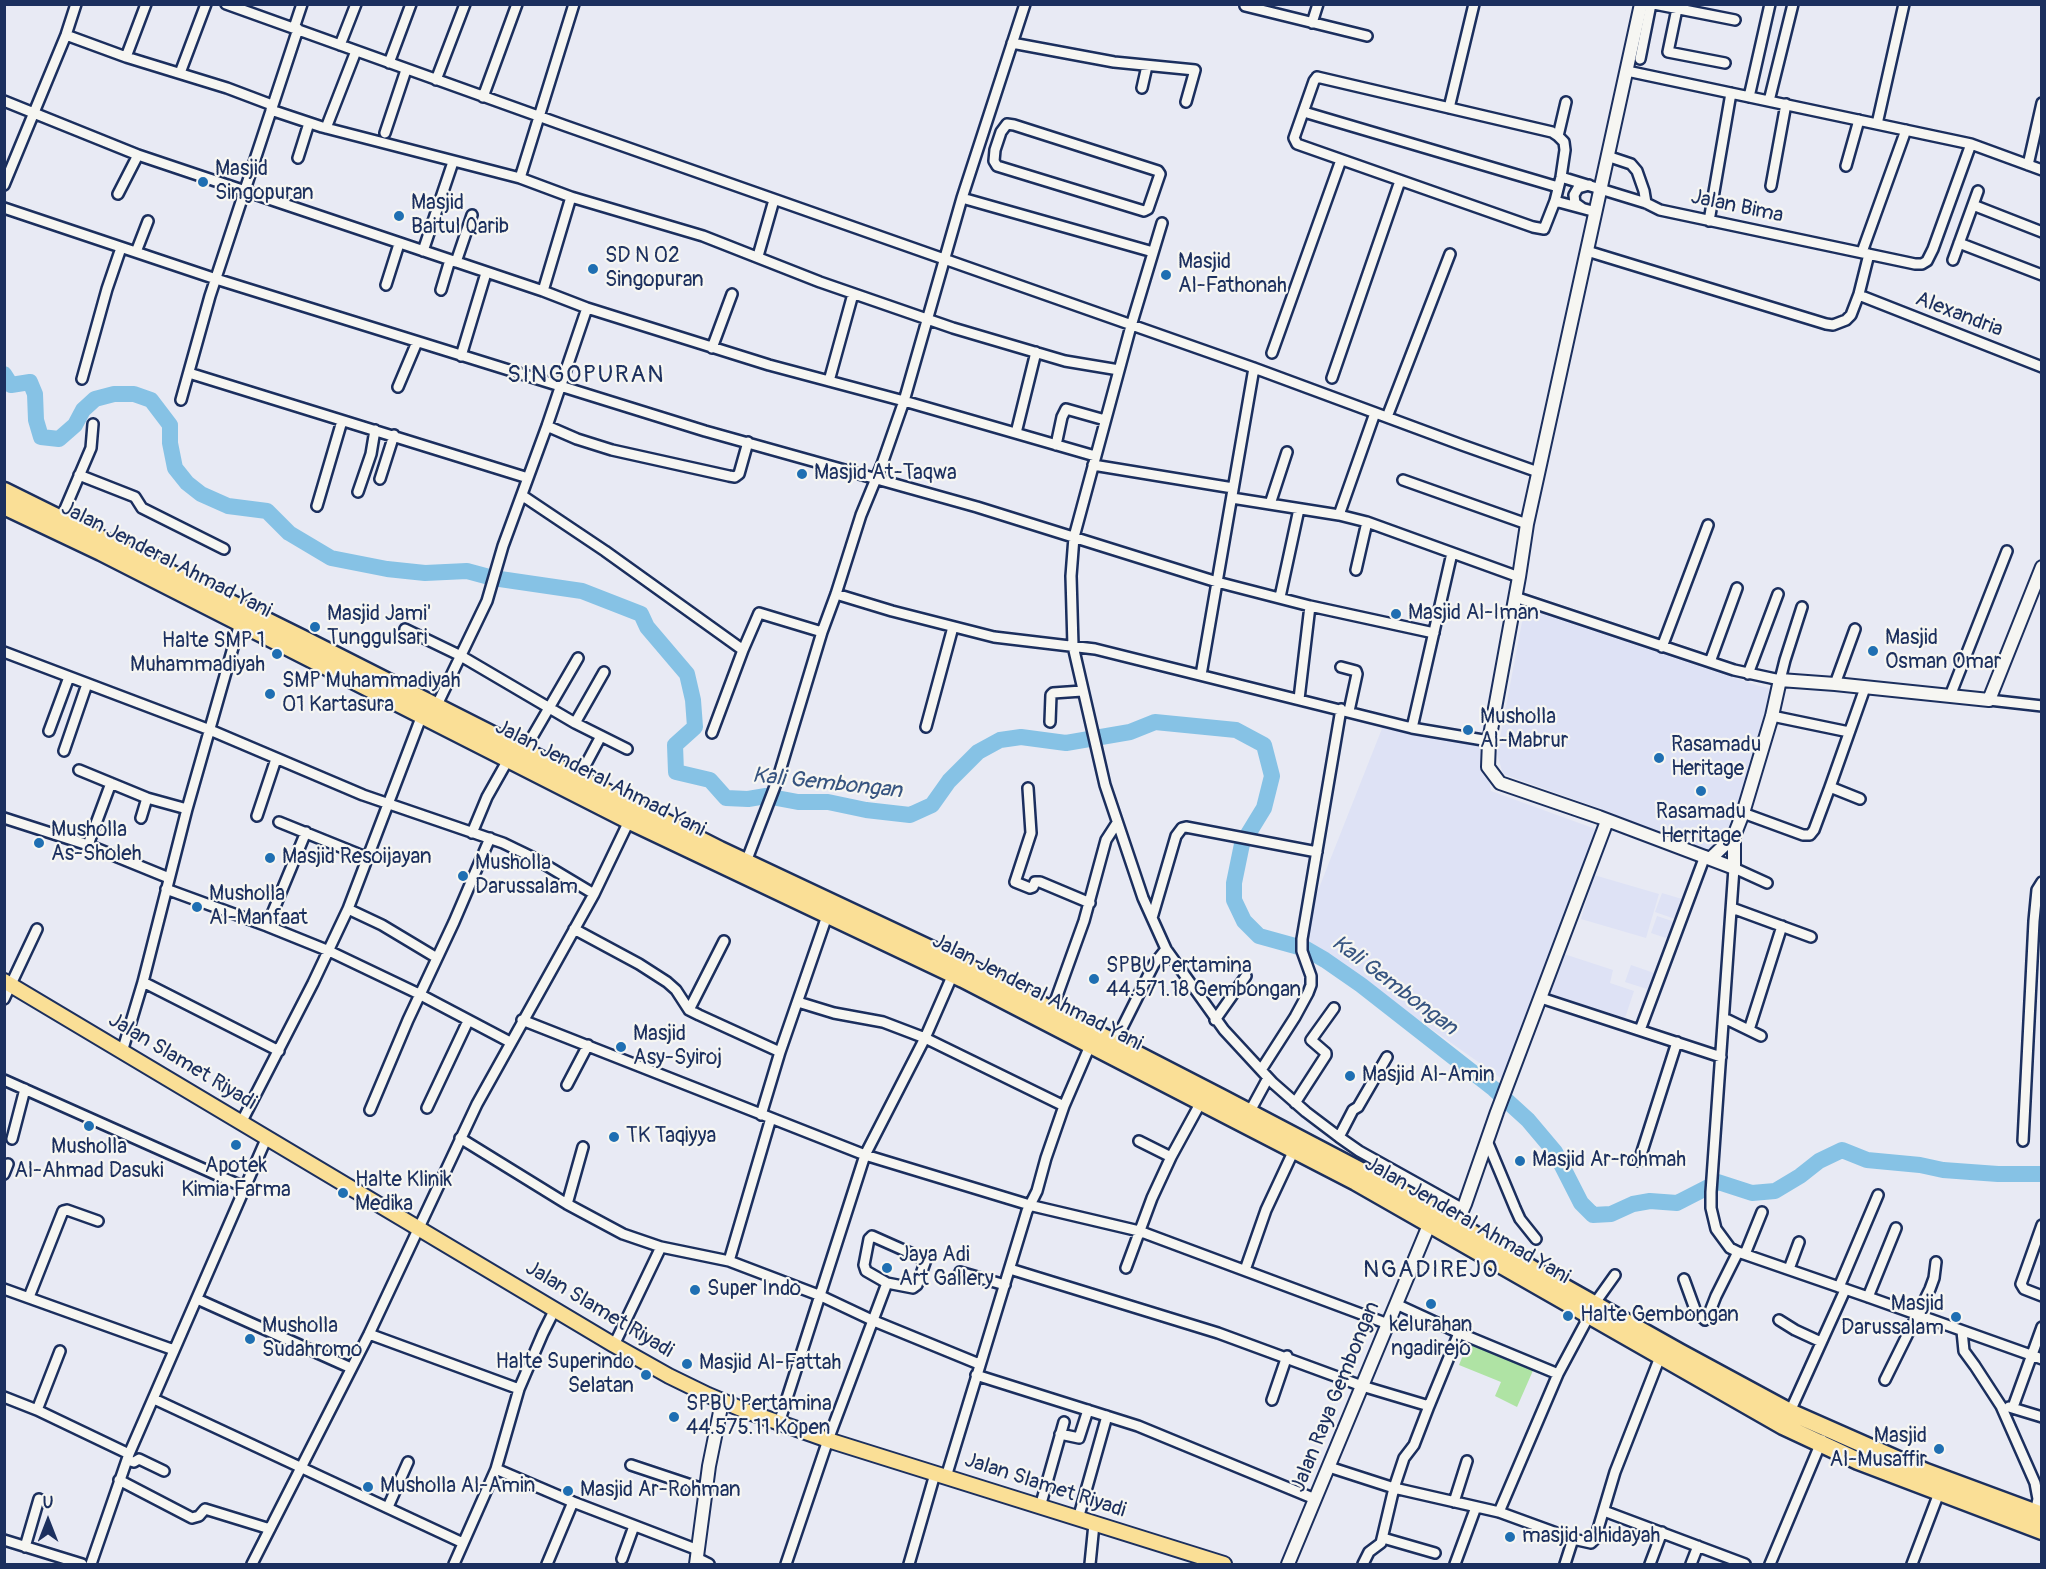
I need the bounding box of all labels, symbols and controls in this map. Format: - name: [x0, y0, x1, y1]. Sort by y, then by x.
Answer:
- place label: Masjid Singopuran: [215, 157, 314, 207]
- marker: Masjid Singopuran: [196, 175, 210, 189]
- street label: Jalan Bima: [1688, 185, 1786, 229]
- place label: Masjid Baitul Qarib: [411, 191, 509, 241]
- marker: Masjid Baitul Qarib: [392, 209, 406, 223]
- place label: SD N 02 Singopuran: [605, 244, 704, 294]
- place label: Masjid Al-Fathonah: [1178, 250, 1287, 300]
- marker: SD N 02 Singopuran: [586, 262, 600, 276]
- marker: Masjid Al-Fathonah: [1159, 268, 1173, 282]
- street label: Alexandria: [1912, 287, 2006, 343]
- district label: SINGOPURAN: [507, 362, 665, 390]
- place label: Masjid At-Taqwa: [814, 461, 957, 487]
- marker: Masjid At-Taqwa: [795, 467, 809, 481]
- street label: Jalan Jenderal Ahmad Yani: [57, 496, 275, 624]
- place label: Masjid Al-Iman: [1408, 601, 1539, 627]
- place label: Masjid Jami' Tunggulsari: [327, 602, 431, 652]
- marker: Masjid Al-Iman: [1389, 607, 1403, 621]
- marker: Masjid Jami' Tunggulsari: [308, 620, 322, 634]
- place label: Masjid Osman Omar: [1885, 626, 2001, 676]
- place label: Halte SMP 1 Muhammadiyah: [130, 629, 265, 679]
- marker: Masjid Osman Omar: [1866, 644, 1880, 658]
- marker: Halte SMP 1 Muhammadiyah: [270, 647, 284, 661]
- place label: SMP Muhammadiyah 01 Kartasura: [282, 669, 460, 719]
- marker: SMP Muhammadiyah 01 Kartasura: [263, 687, 277, 701]
- place label: Musholla Al-Mabrur: [1480, 705, 1568, 755]
- street label: Jalan Jenderal Ahmad Yani: [491, 715, 709, 843]
- marker: Musholla Al-Mabrur: [1461, 723, 1475, 737]
- place label: Rasamadu Heritage: [1671, 733, 1761, 783]
- marker: Rasamadu Heritage: [1652, 751, 1666, 765]
- water label: Kali Gembongan: [751, 763, 903, 805]
- marker: Rasamadu Herritage: [1694, 784, 1708, 798]
- place label: Rasamadu Herritage: [1656, 800, 1746, 850]
- place label: Musholla As-Sholeh: [51, 818, 142, 868]
- marker: Musholla As-Sholeh: [32, 836, 46, 850]
- place label: Masjid Resoijayan: [282, 845, 432, 871]
- marker: Masjid Resoijayan: [263, 851, 277, 865]
- place label: Musholla Darussalam: [475, 851, 578, 901]
- marker: Musholla Darussalam: [456, 869, 470, 883]
- place label: Musholla Al-Manfaat: [209, 882, 308, 932]
- marker: Musholla Al-Manfaat: [190, 900, 204, 914]
- street label: Jalan Jenderal Ahmad Yani: [928, 929, 1146, 1057]
- water label: Kali Gembongan: [1326, 930, 1462, 1042]
- place label: SPBU Pertamina 44.571.18 Gembongan: [1106, 954, 1301, 1004]
- marker: SPBU Pertamina 44.571.18 Gembongan: [1087, 972, 1101, 986]
- street label: Jalan Slamet Riyadi: [103, 1008, 261, 1116]
- place label: Masjid Asy-Syiroj: [633, 1022, 722, 1072]
- marker: Masjid Asy-Syiroj: [614, 1040, 628, 1054]
- place label: Masjid Al-Amin: [1362, 1063, 1495, 1089]
- marker: Masjid Al-Amin: [1343, 1069, 1357, 1083]
- marker: Musholla Al-Ahmad Dasuki: [82, 1119, 96, 1133]
- place label: TK Taqiyya: [626, 1124, 716, 1150]
- marker: TK Taqiyya: [607, 1130, 621, 1144]
- place label: Musholla Al-Ahmad Dasuki: [14, 1135, 164, 1185]
- marker: Apotek Kimia Farma: [229, 1138, 243, 1152]
- place label: Masjid Ar-rohmah: [1532, 1148, 1686, 1174]
- street label: Jalan Jenderal Ahmad Yani: [1360, 1152, 1574, 1290]
- place label: Apotek Kimia Farma: [181, 1154, 291, 1204]
- marker: Masjid Ar-rohmah: [1513, 1154, 1527, 1168]
- place label: Halte Klinik Medika: [355, 1168, 452, 1218]
- marker: Halte Klinik Medika: [336, 1186, 350, 1200]
- place label: Jaya Adi Art Gallery: [899, 1243, 994, 1293]
- street label: Jalan Slamet Riyadi: [520, 1256, 678, 1364]
- district label: NGADIREJO: [1363, 1257, 1499, 1285]
- marker: Jaya Adi Art Gallery: [880, 1261, 894, 1275]
- place label: Super Indo: [707, 1277, 801, 1303]
- marker: Super Indo: [688, 1283, 702, 1297]
- place label: Masjid Darussalam: [1841, 1292, 1944, 1342]
- marker: kelurahan ngadirejo: [1424, 1297, 1438, 1311]
- street label: Jalan Raya Gembongan: [1286, 1298, 1386, 1496]
- place label: Halte Gembongan: [1580, 1303, 1739, 1329]
- marker: Halte Gembongan: [1561, 1309, 1575, 1323]
- marker: Masjid Darussalam: [1949, 1310, 1963, 1324]
- place label: kelurahan ngadirejo: [1390, 1313, 1472, 1363]
- place label: Musholla Sudahromo: [262, 1314, 362, 1364]
- marker: Musholla Sudahromo: [243, 1332, 257, 1346]
- place label: Halte Superindo Selatan: [495, 1350, 634, 1400]
- place label: Masjid Al-Fattah: [699, 1351, 841, 1377]
- marker: Masjid Al-Fattah: [680, 1357, 694, 1371]
- marker: Halte Superindo Selatan: [639, 1368, 653, 1382]
- place label: SPBU Pertamina 44.575.11 Kopen: [686, 1392, 832, 1442]
- marker: SPBU Pertamina 44.575.11 Kopen: [667, 1410, 681, 1424]
- place label: Masjid Al-Musaffir: [1830, 1424, 1927, 1474]
- marker: Masjid Al-Musaffir: [1932, 1442, 1946, 1456]
- street label: Jalan Slamet Riyadi: [961, 1448, 1129, 1524]
- place label: Musholla Al-Amin: [380, 1474, 535, 1500]
- place label: Masjid Ar-Rohman: [580, 1478, 741, 1504]
- marker: Musholla Al-Amin: [361, 1480, 375, 1494]
- marker: Masjid Ar-Rohman: [561, 1484, 575, 1498]
- north arrow: [18, 1491, 78, 1551]
- text: U: [43, 1493, 53, 1513]
- place label: masjid alhidayah: [1522, 1524, 1660, 1550]
- marker: masjid alhidayah: [1503, 1530, 1517, 1544]

